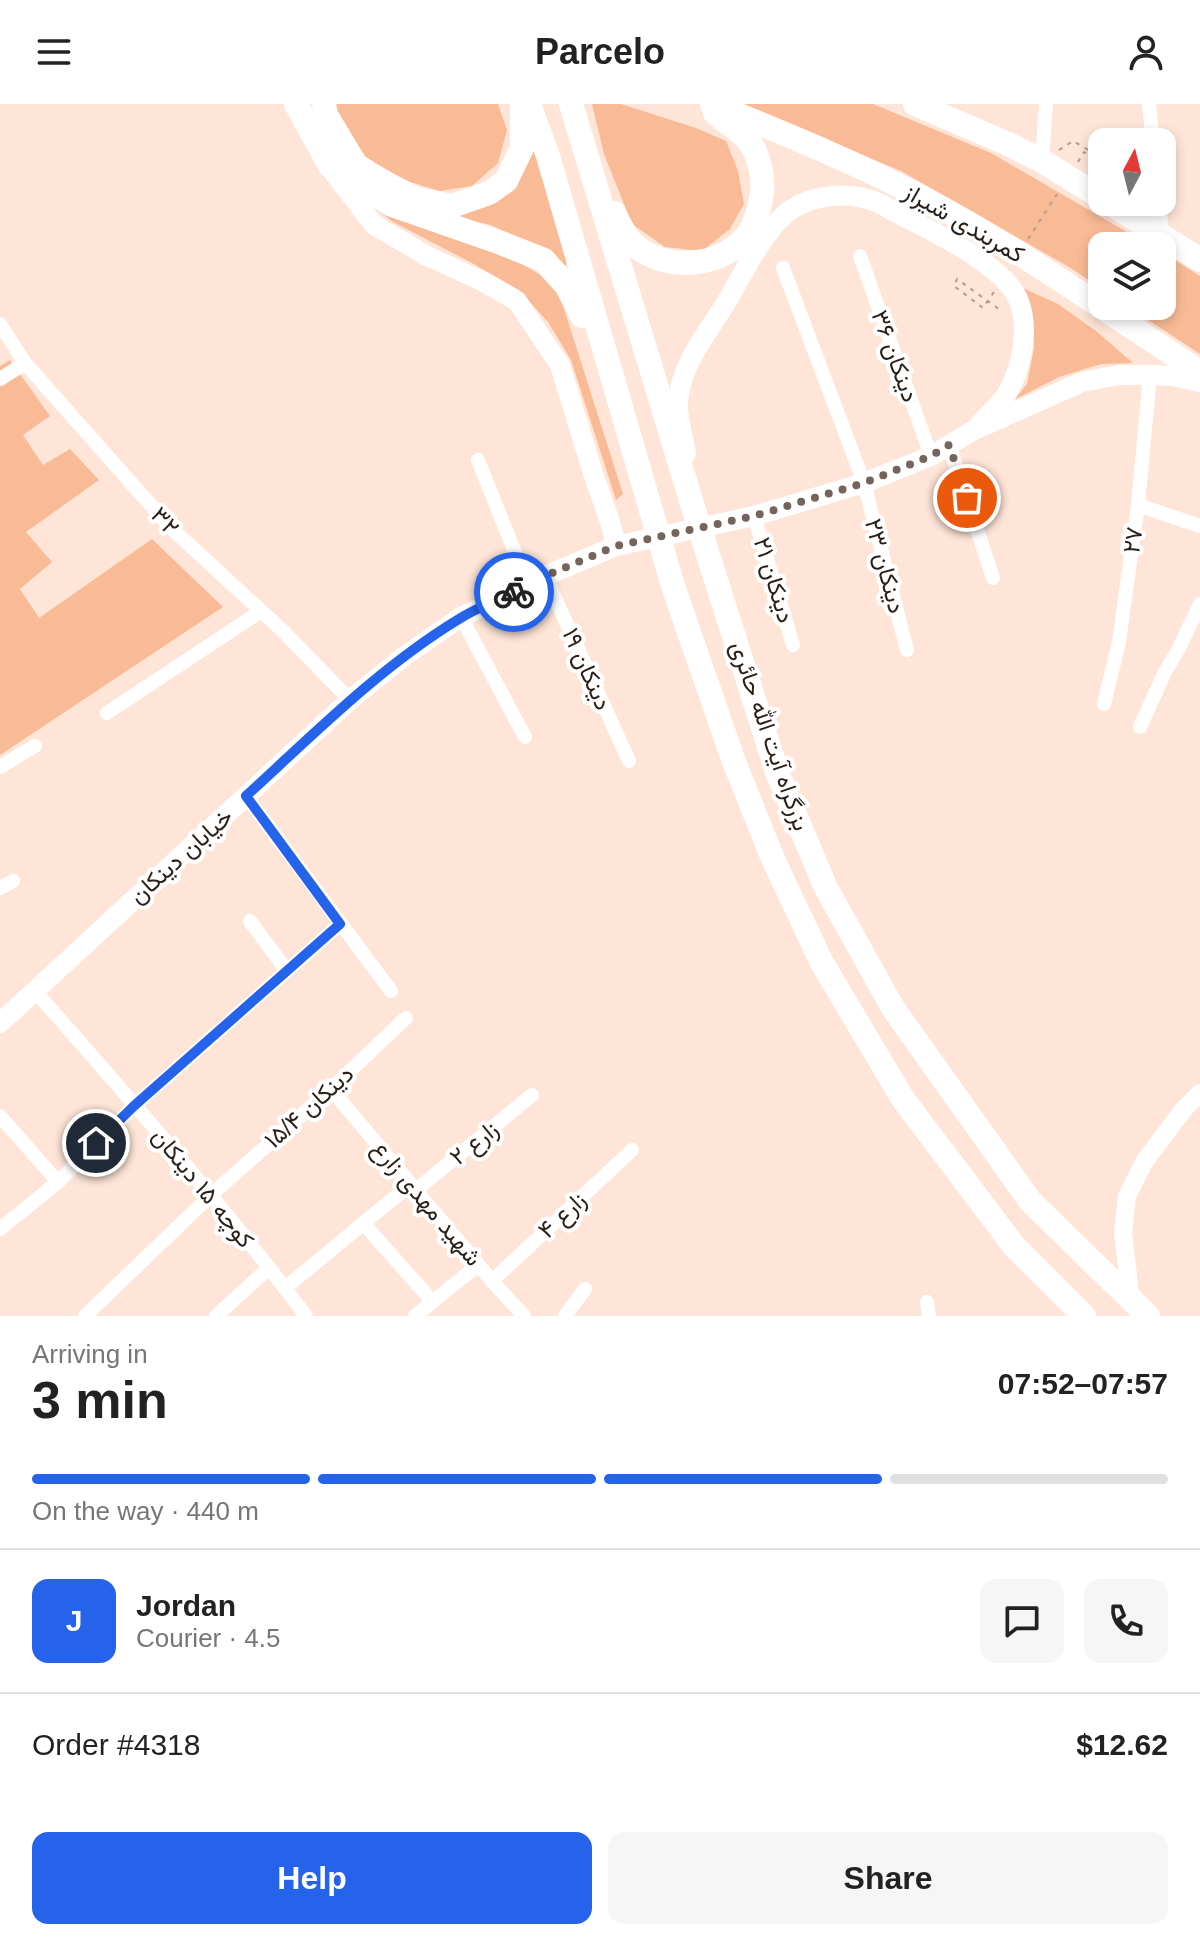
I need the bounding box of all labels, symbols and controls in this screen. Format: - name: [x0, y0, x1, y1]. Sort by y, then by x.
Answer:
- icon: menu: [32, 30, 76, 74]
- icon: person: [1124, 30, 1168, 74]
- text: Parcelo: [535, 31, 665, 72]
- north arrow: [1088, 128, 1176, 216]
- map controls: [1088, 128, 1176, 320]
- street label: کمربندی شیراز: [897, 177, 1029, 270]
- button: layers: [1088, 232, 1176, 320]
- street label: ۳۶ دینکان: [865, 306, 925, 406]
- pin: [933, 464, 1001, 532]
- icon: bag: [945, 476, 989, 520]
- street label: ۳۲: [146, 501, 185, 540]
- street label: ۲۳ دینکان: [859, 516, 911, 616]
- street label: ۲۷: [1117, 525, 1148, 555]
- street label: ۲۱ دینکان: [748, 534, 800, 626]
- courier: [474, 552, 554, 632]
- icon: bike: [492, 570, 536, 614]
- street label: ۱۹ دینکان: [557, 624, 617, 714]
- street label: بزرگراه آیت الله حائری: [724, 638, 816, 835]
- street label: خیابان دینکان: [124, 802, 238, 910]
- street label: ۱۵/۴ دینکان: [259, 1060, 359, 1154]
- pin: [62, 1109, 130, 1177]
- street label: ۲ زارع: [444, 1115, 505, 1173]
- icon: home: [74, 1121, 118, 1165]
- street label: کوچه ۱۵ دینکان: [145, 1122, 260, 1255]
- street label: شهید مهدی زارع: [365, 1135, 488, 1273]
- street label: ۴ زارع: [532, 1186, 593, 1246]
- text: Arriving in: [32, 1339, 148, 1369]
- text: 07:52–07:57: [998, 1367, 1168, 1400]
- text: 3 min: [32, 1371, 168, 1429]
- text: On the way · 440 m: [32, 1496, 259, 1526]
- button: chat: [980, 1579, 1064, 1663]
- button: phone: [1084, 1579, 1168, 1663]
- text: Jordan: [136, 1589, 236, 1622]
- text: J: [66, 1604, 82, 1637]
- text: Courier · 4.5: [136, 1623, 281, 1653]
- text: Order #4318: [32, 1728, 200, 1761]
- text: $12.62: [1076, 1728, 1168, 1761]
- button: Help: [32, 1832, 592, 1924]
- button: Share: [608, 1832, 1168, 1924]

